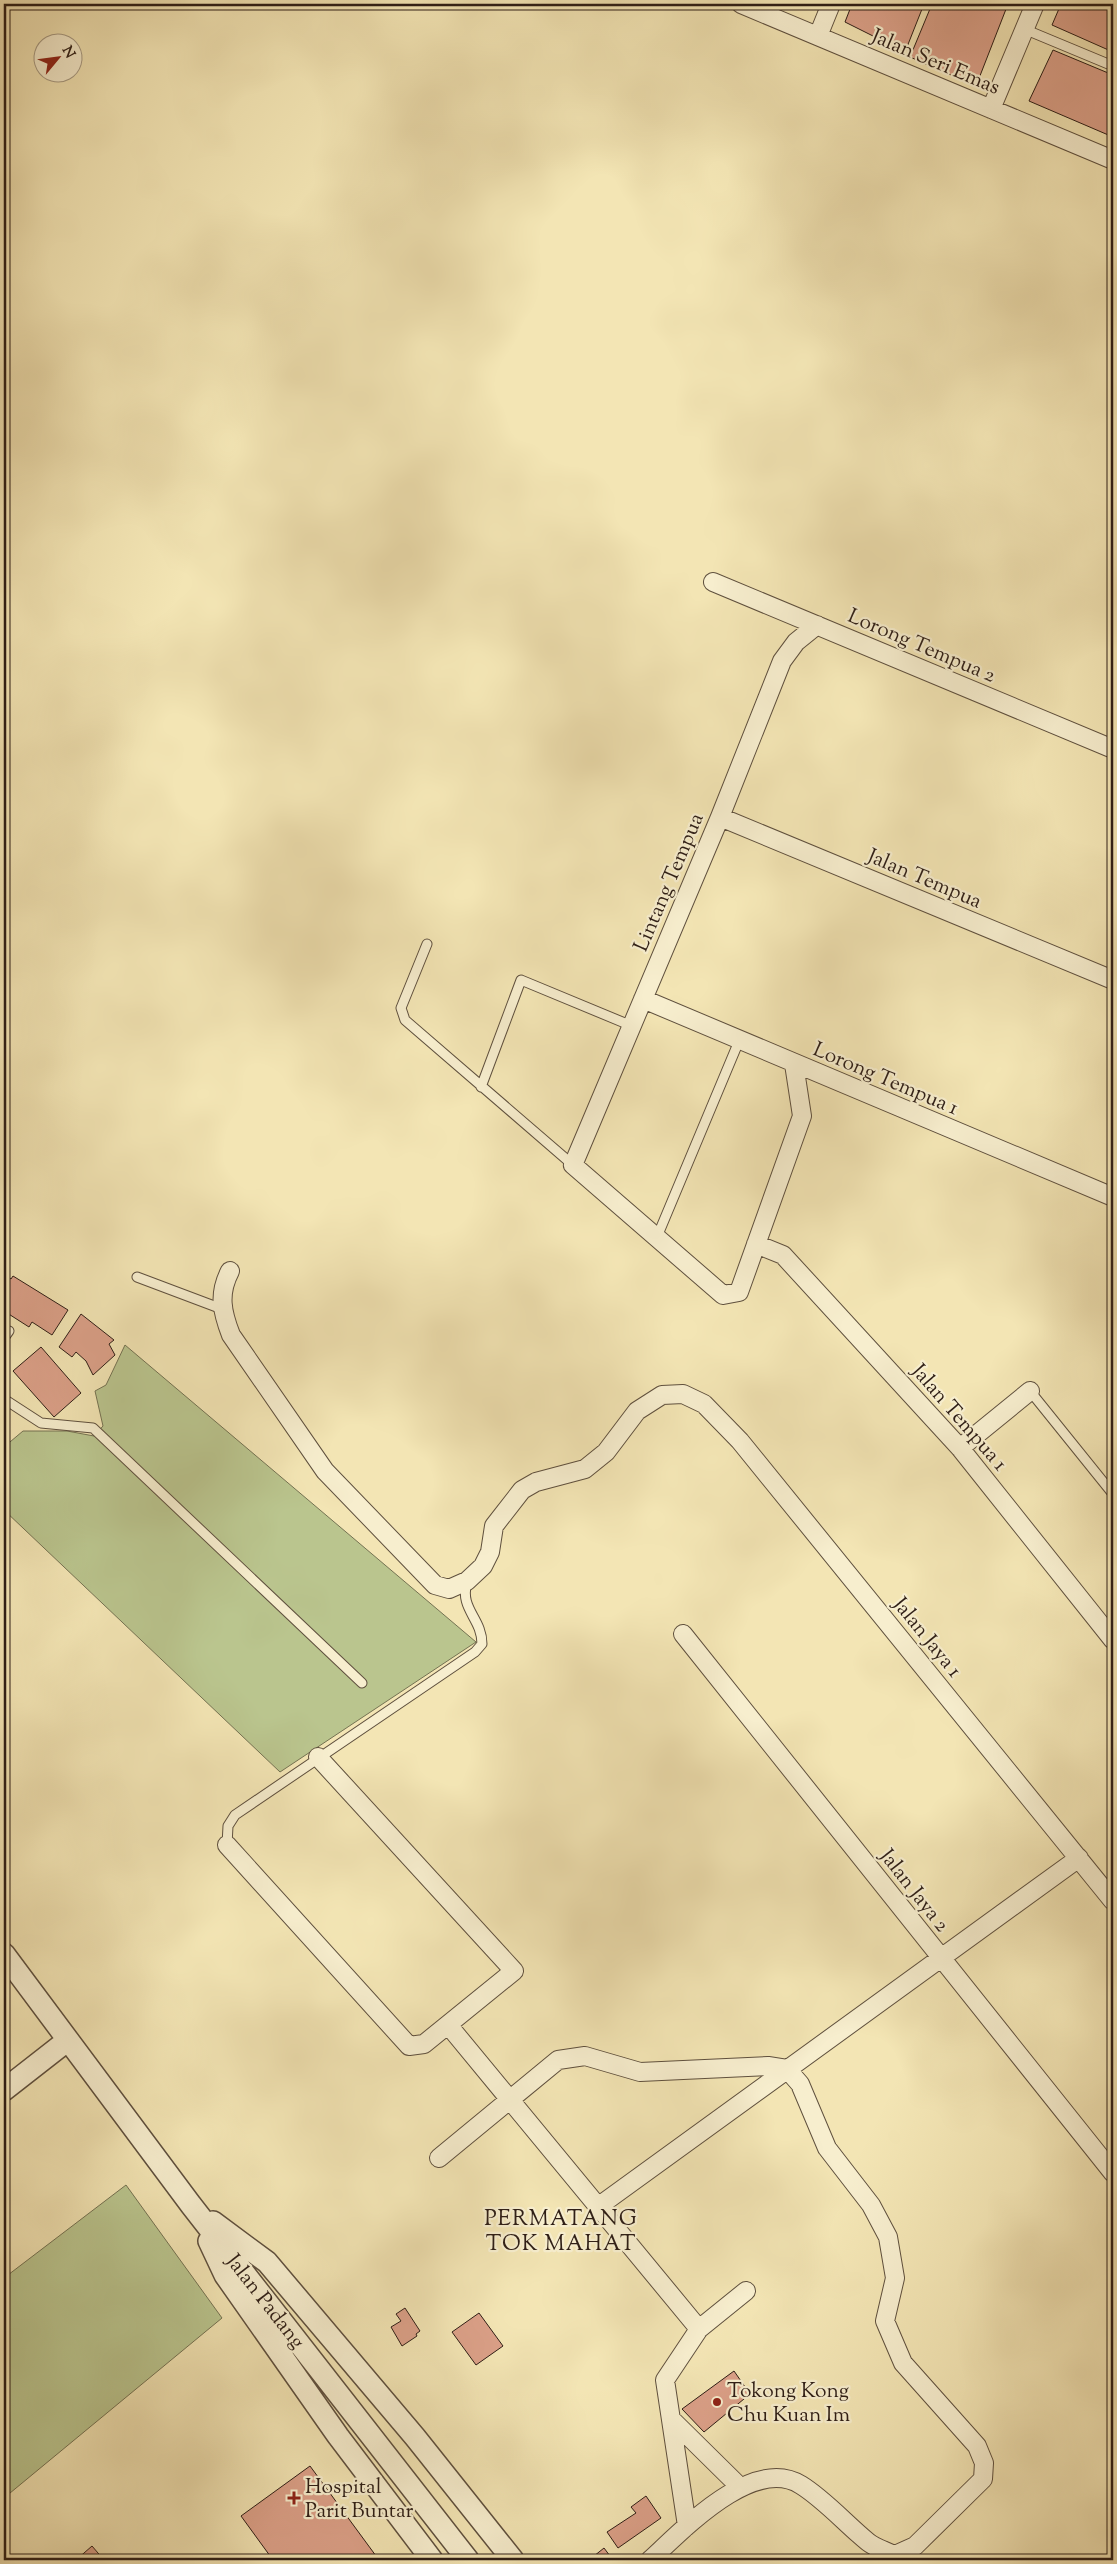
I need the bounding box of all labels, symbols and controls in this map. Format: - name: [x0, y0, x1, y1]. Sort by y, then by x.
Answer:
- street label: Jalan Seri Emas: [865, 22, 1004, 103]
- north arrow: [32, 32, 82, 82]
- text: N: [56, 43, 79, 62]
- street label: Lorong Tempua 2: [843, 602, 1000, 692]
- street label: Lintang Tempua: [627, 809, 713, 957]
- street label: Jalan Tempua: [862, 842, 986, 918]
- street label: Lorong Tempua 1: [808, 1036, 963, 1124]
- street label: Jalan Tempua 1: [903, 1357, 1013, 1478]
- street label: Jalan Jaya 1: [884, 1591, 968, 1685]
- street label: Jalan Jaya 2: [871, 1843, 956, 1939]
- district label: PERMATANG TOK MAHAT: [484, 2204, 638, 2261]
- street label: Jalan Padang: [217, 2248, 311, 2356]
- place label: Tokong Kong Chu Kuan Im: [727, 2377, 850, 2431]
- marker: Tokong Kong Chu Kuan Im: [711, 2396, 723, 2408]
- place label: Hospital Parit Buntar: [305, 2473, 413, 2527]
- marker: Hospital Parit Buntar: [287, 2491, 301, 2505]

